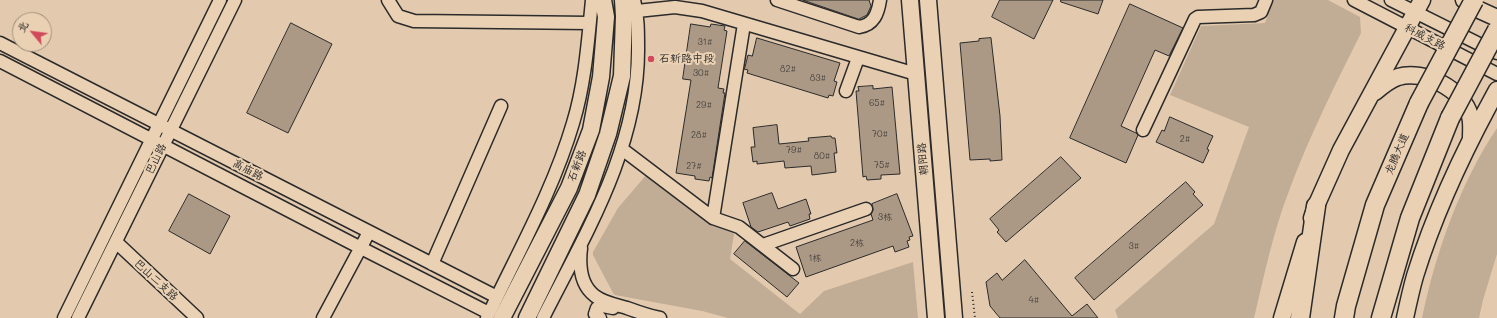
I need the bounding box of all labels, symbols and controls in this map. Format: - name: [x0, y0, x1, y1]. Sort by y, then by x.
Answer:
- north arrow: [12, 12, 52, 52]
- text: 北: [13, 18, 31, 35]
- street label: 科威支路: [1402, 21, 1448, 53]
- house number: 31#: [698, 37, 712, 47]
- place label: 石新路中段: [659, 52, 714, 66]
- marker: 石新路中段: [646, 54, 656, 64]
- house number: 82#: [780, 64, 796, 74]
- house number: 30#: [693, 68, 709, 78]
- house number: 83#: [810, 73, 826, 83]
- house number: 65#: [869, 98, 885, 108]
- house number: 29#: [696, 100, 712, 110]
- house number: 70#: [872, 129, 888, 139]
- house number: 28#: [691, 130, 707, 140]
- street label: 龙腾大道: [1382, 131, 1412, 177]
- house number: 2#: [1180, 134, 1190, 144]
- street label: 巴山路: [143, 141, 169, 177]
- street label: 朝阳路: [915, 142, 931, 176]
- house number: 79#: [786, 145, 802, 155]
- street label: 石新路: [565, 148, 589, 184]
- house number: 80#: [814, 151, 830, 161]
- street label: 高庙路: [230, 157, 266, 183]
- house number: 75#: [874, 160, 890, 170]
- house number: 27#: [686, 161, 702, 171]
- house number: 3栋: [878, 212, 892, 222]
- house number: 2栋: [850, 238, 864, 248]
- house number: 3#: [1129, 241, 1139, 251]
- house number: 1栋: [808, 253, 822, 263]
- street label: 巴山二支路: [131, 256, 181, 304]
- house number: 4#: [1029, 295, 1039, 305]

